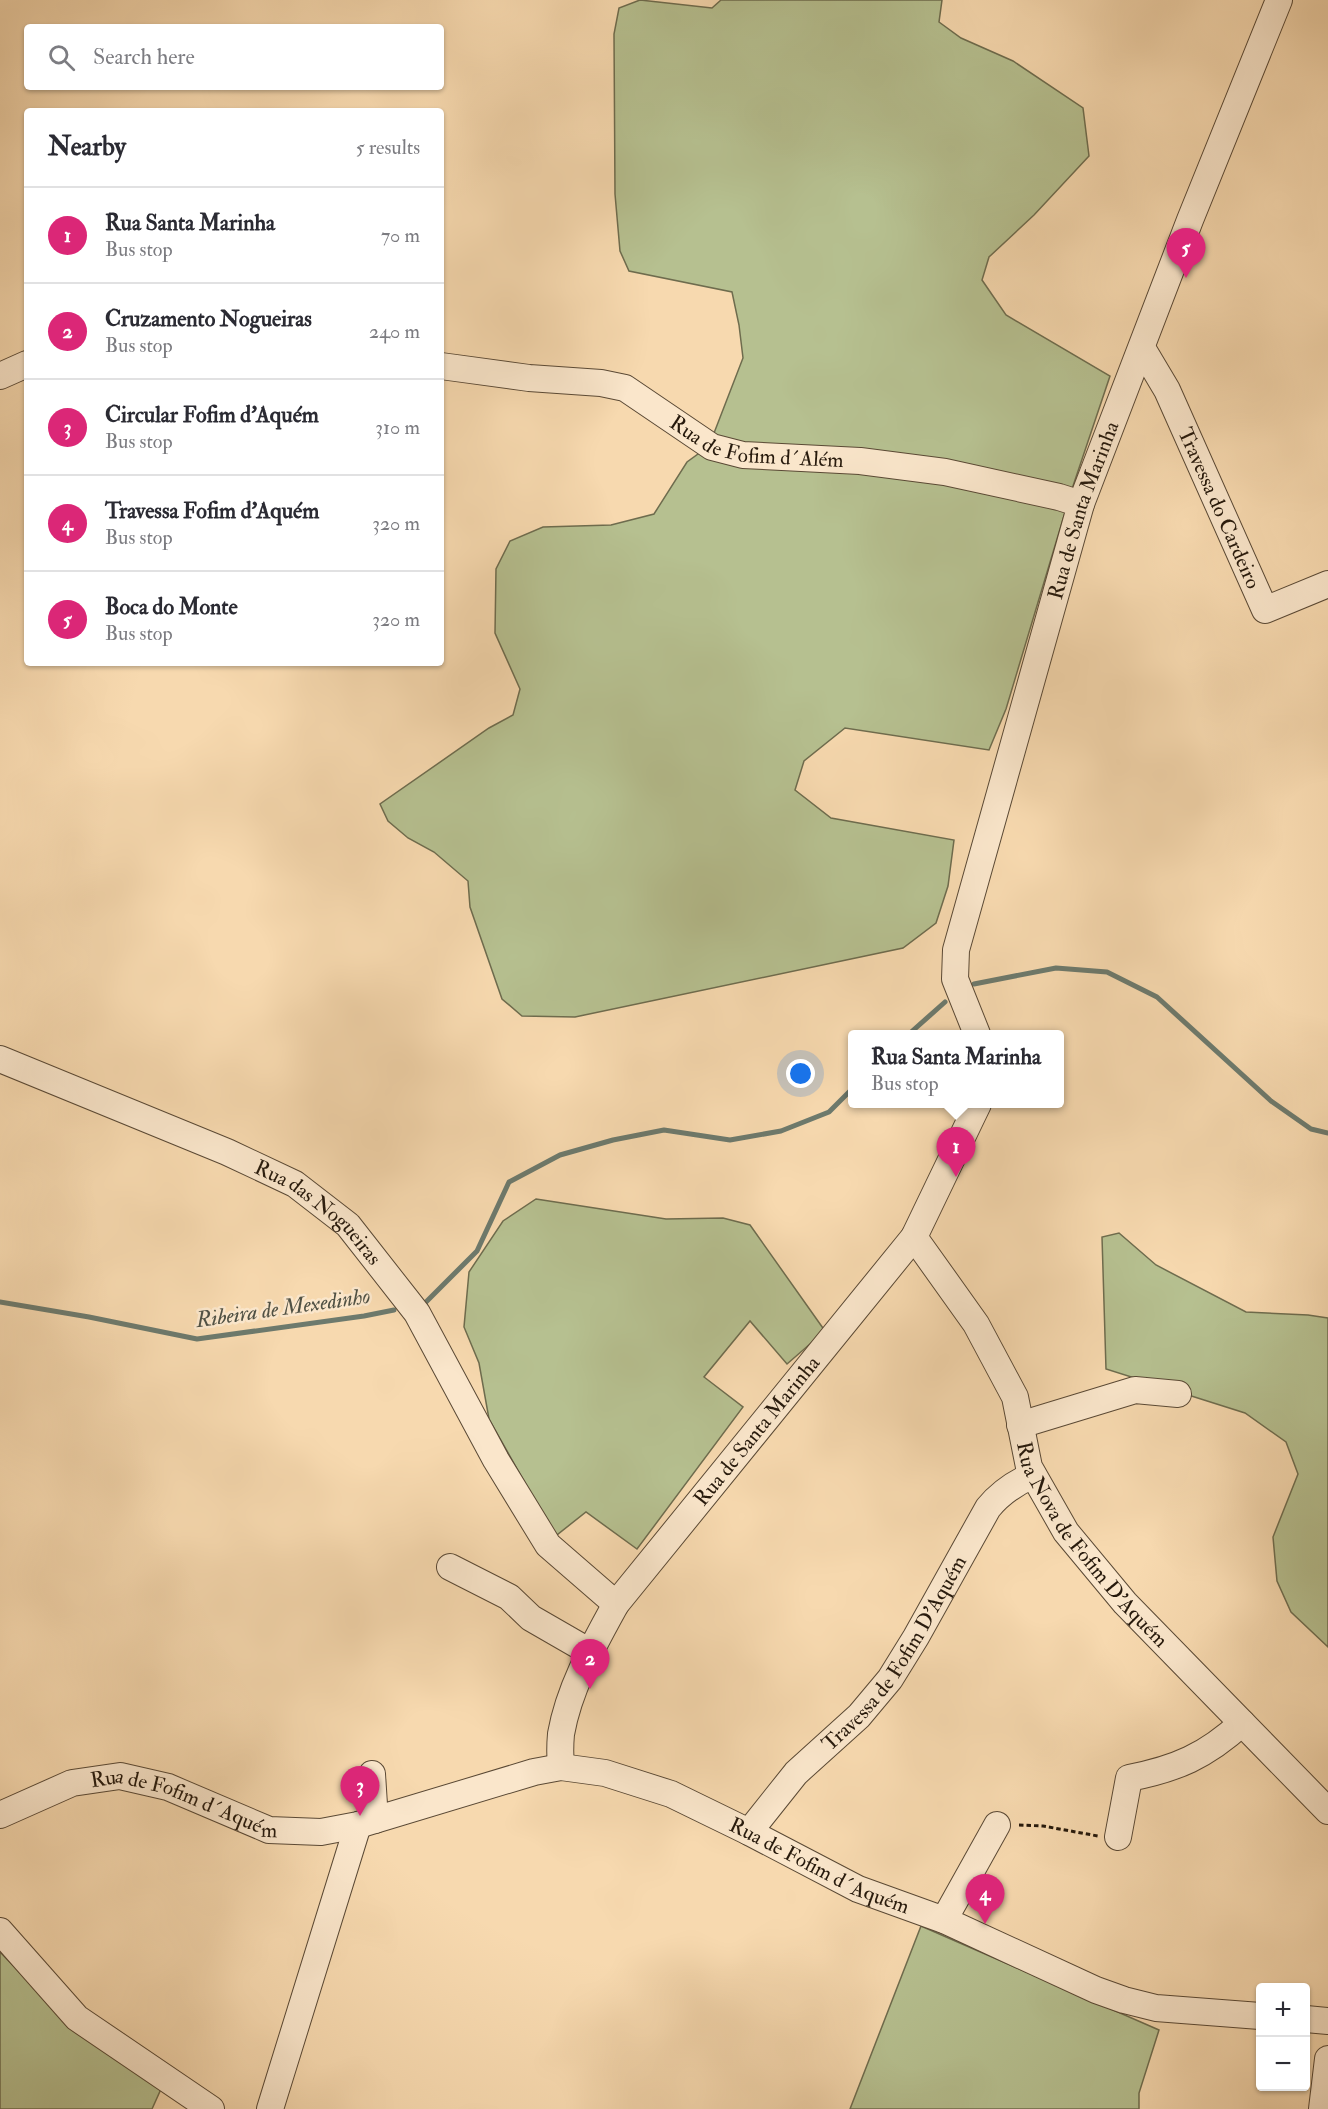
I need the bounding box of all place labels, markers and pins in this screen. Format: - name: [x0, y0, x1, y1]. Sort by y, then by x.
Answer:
- pin: 5: [1166, 228, 1206, 278]
- pin: 1: [936, 1128, 976, 1177]
- pin: 2: [570, 1640, 610, 1689]
- pin: 3: [340, 1766, 380, 1816]
- pin: 4: [966, 1874, 1004, 1924]

